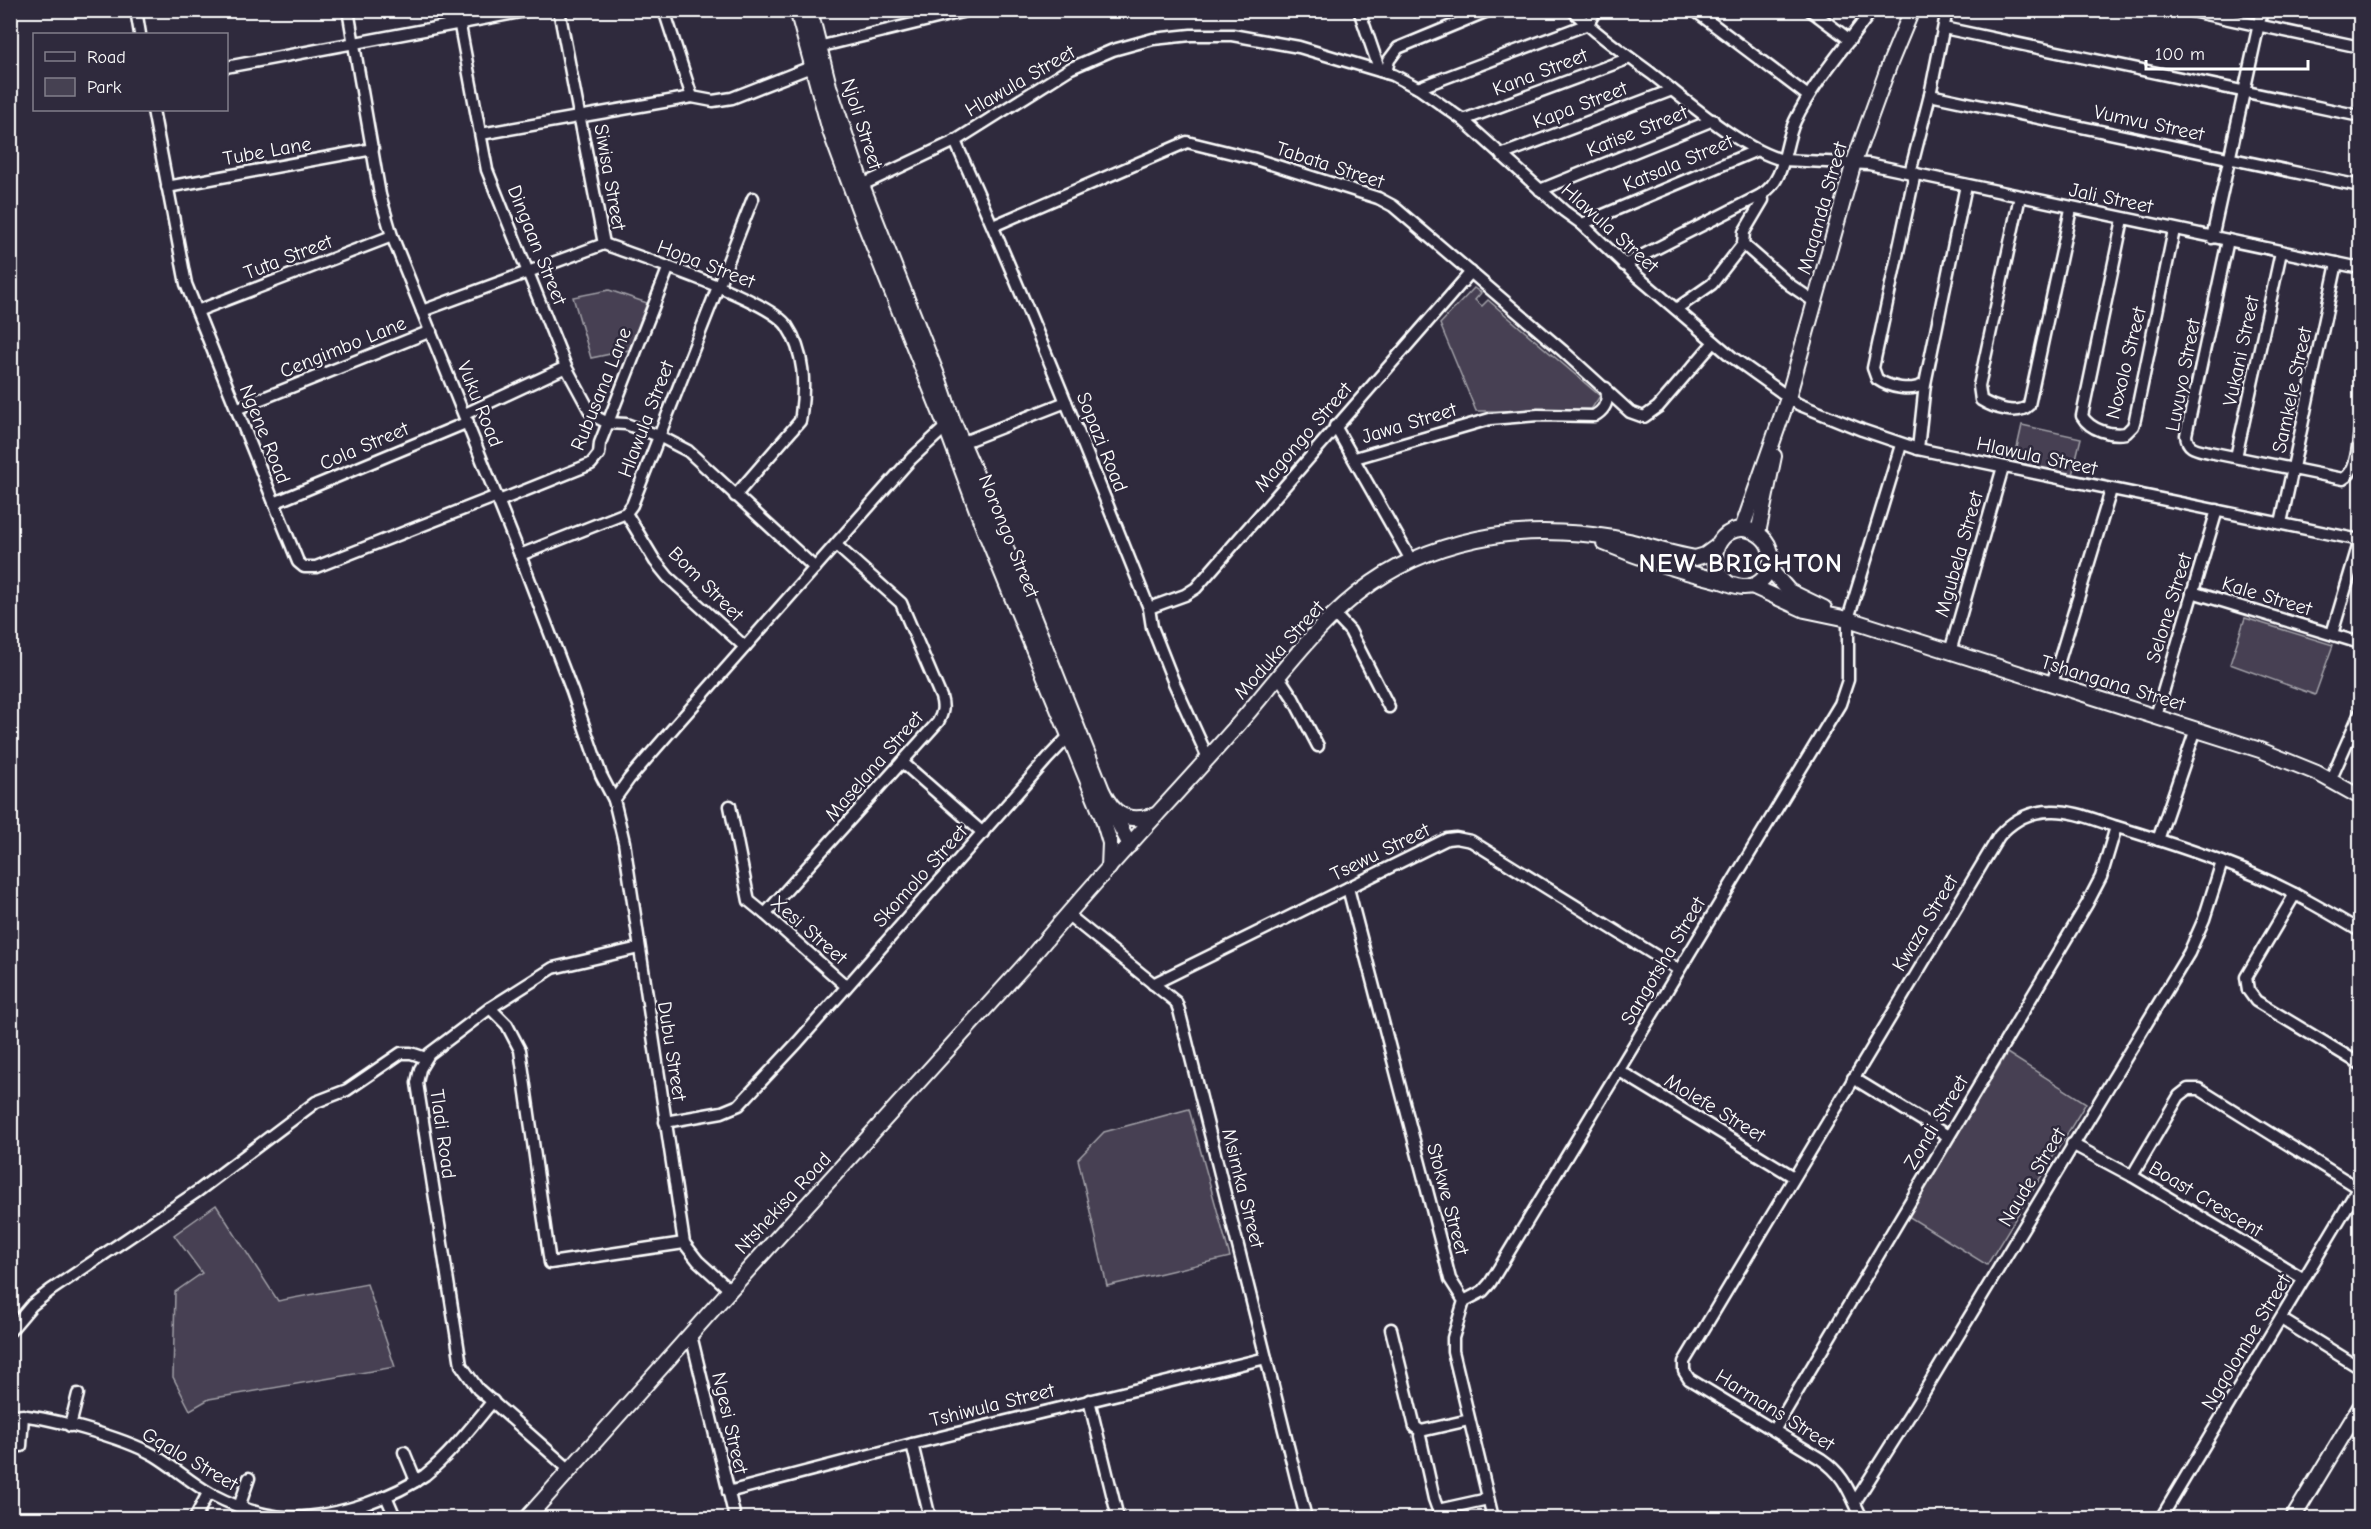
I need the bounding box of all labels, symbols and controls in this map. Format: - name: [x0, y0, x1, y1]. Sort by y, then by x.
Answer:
- legend: [33, 33, 228, 111]
- scale bar: [2146, 33, 2308, 71]
- street label: Hlawula Street: [961, 40, 1080, 122]
- street label: Kana Street: [1489, 43, 1592, 101]
- text: 100 m: [2155, 44, 2205, 65]
- text: Road: [87, 47, 126, 68]
- street label: Njoli Street: [837, 76, 888, 174]
- street label: Kapa Street: [1530, 76, 1632, 134]
- text: Park: [87, 77, 122, 98]
- street label: Katise Street: [1583, 100, 1692, 162]
- street label: Vumvu Street: [2092, 100, 2208, 146]
- street label: Siwisa Street: [589, 122, 631, 233]
- street label: Katsala Street: [1620, 129, 1738, 196]
- street label: Tube Lane: [221, 132, 313, 170]
- street label: Tabata Street: [1273, 137, 1388, 194]
- street label: Maqanda Street: [1792, 138, 1852, 277]
- street label: Hlawula Street: [1557, 178, 1664, 278]
- street label: Jali Street: [2067, 178, 2156, 218]
- street label: Dingaan Street: [503, 182, 572, 309]
- street label: Tuta Street: [241, 229, 337, 284]
- street label: Hopa Street: [654, 235, 759, 294]
- street label: Vukani Street: [2218, 292, 2264, 408]
- street label: Noxolo Street: [2101, 303, 2151, 421]
- street label: Cengimbo Lane: [277, 311, 409, 383]
- street label: Luvuyo Street: [2161, 315, 2205, 433]
- street label: Rubusana Lane: [566, 324, 636, 454]
- street label: Samkele Street: [2267, 324, 2317, 455]
- street label: Hlawula Street: [613, 356, 679, 480]
- street label: Vuku Road: [452, 358, 508, 450]
- street label: Magongo Street: [1249, 377, 1358, 496]
- street label: Ngene Road: [235, 381, 295, 487]
- street label: Sopazi Road: [1072, 389, 1132, 495]
- street label: Jawa Street: [1359, 397, 1461, 448]
- street label: Cola Street: [316, 416, 413, 475]
- street label: Hlawula Street: [1975, 432, 2101, 480]
- street label: Norongo Street: [974, 471, 1045, 602]
- street label: Mgubela Street: [1930, 487, 1988, 620]
- street label: Bom Street: [664, 542, 749, 627]
- district label: NEW BRIGHTON: [1638, 549, 1844, 579]
- street label: Selone Street: [2141, 549, 2197, 666]
- street label: Kale Street: [2219, 571, 2316, 621]
- street label: Moduka Street: [1229, 595, 1330, 704]
- street label: Tshangana Street: [2038, 650, 2189, 716]
- street label: Maselana Street: [820, 705, 929, 826]
- street label: Tsewu Street: [1327, 818, 1435, 886]
- street label: Skomolo Street: [868, 819, 973, 932]
- street label: Kwaza Street: [1887, 870, 1963, 975]
- street label: Xesi Street: [766, 891, 853, 970]
- street label: Sangotsha Street: [1616, 892, 1711, 1029]
- street label: Dubu Street: [653, 1000, 691, 1104]
- street label: Molefe Street: [1660, 1069, 1771, 1148]
- street label: Zondi Street: [1899, 1070, 1974, 1173]
- street label: Tladi Road: [425, 1088, 461, 1180]
- street label: Naude Street: [1994, 1122, 2071, 1231]
- street label: Msimka Street: [1217, 1126, 1269, 1251]
- street label: Stokwe Street: [1422, 1141, 1474, 1259]
- street label: Ntshekisa Road: [730, 1147, 836, 1259]
- street label: Boast Crescent: [2145, 1156, 2268, 1243]
- street label: Ngqolombe Street: [2197, 1269, 2296, 1414]
- street label: Harmans Street: [1711, 1364, 1840, 1456]
- street label: Ngesi Street: [707, 1370, 753, 1477]
- street label: Tshiwula Street: [927, 1378, 1058, 1432]
- street label: Gqalo Street: [138, 1422, 243, 1496]

